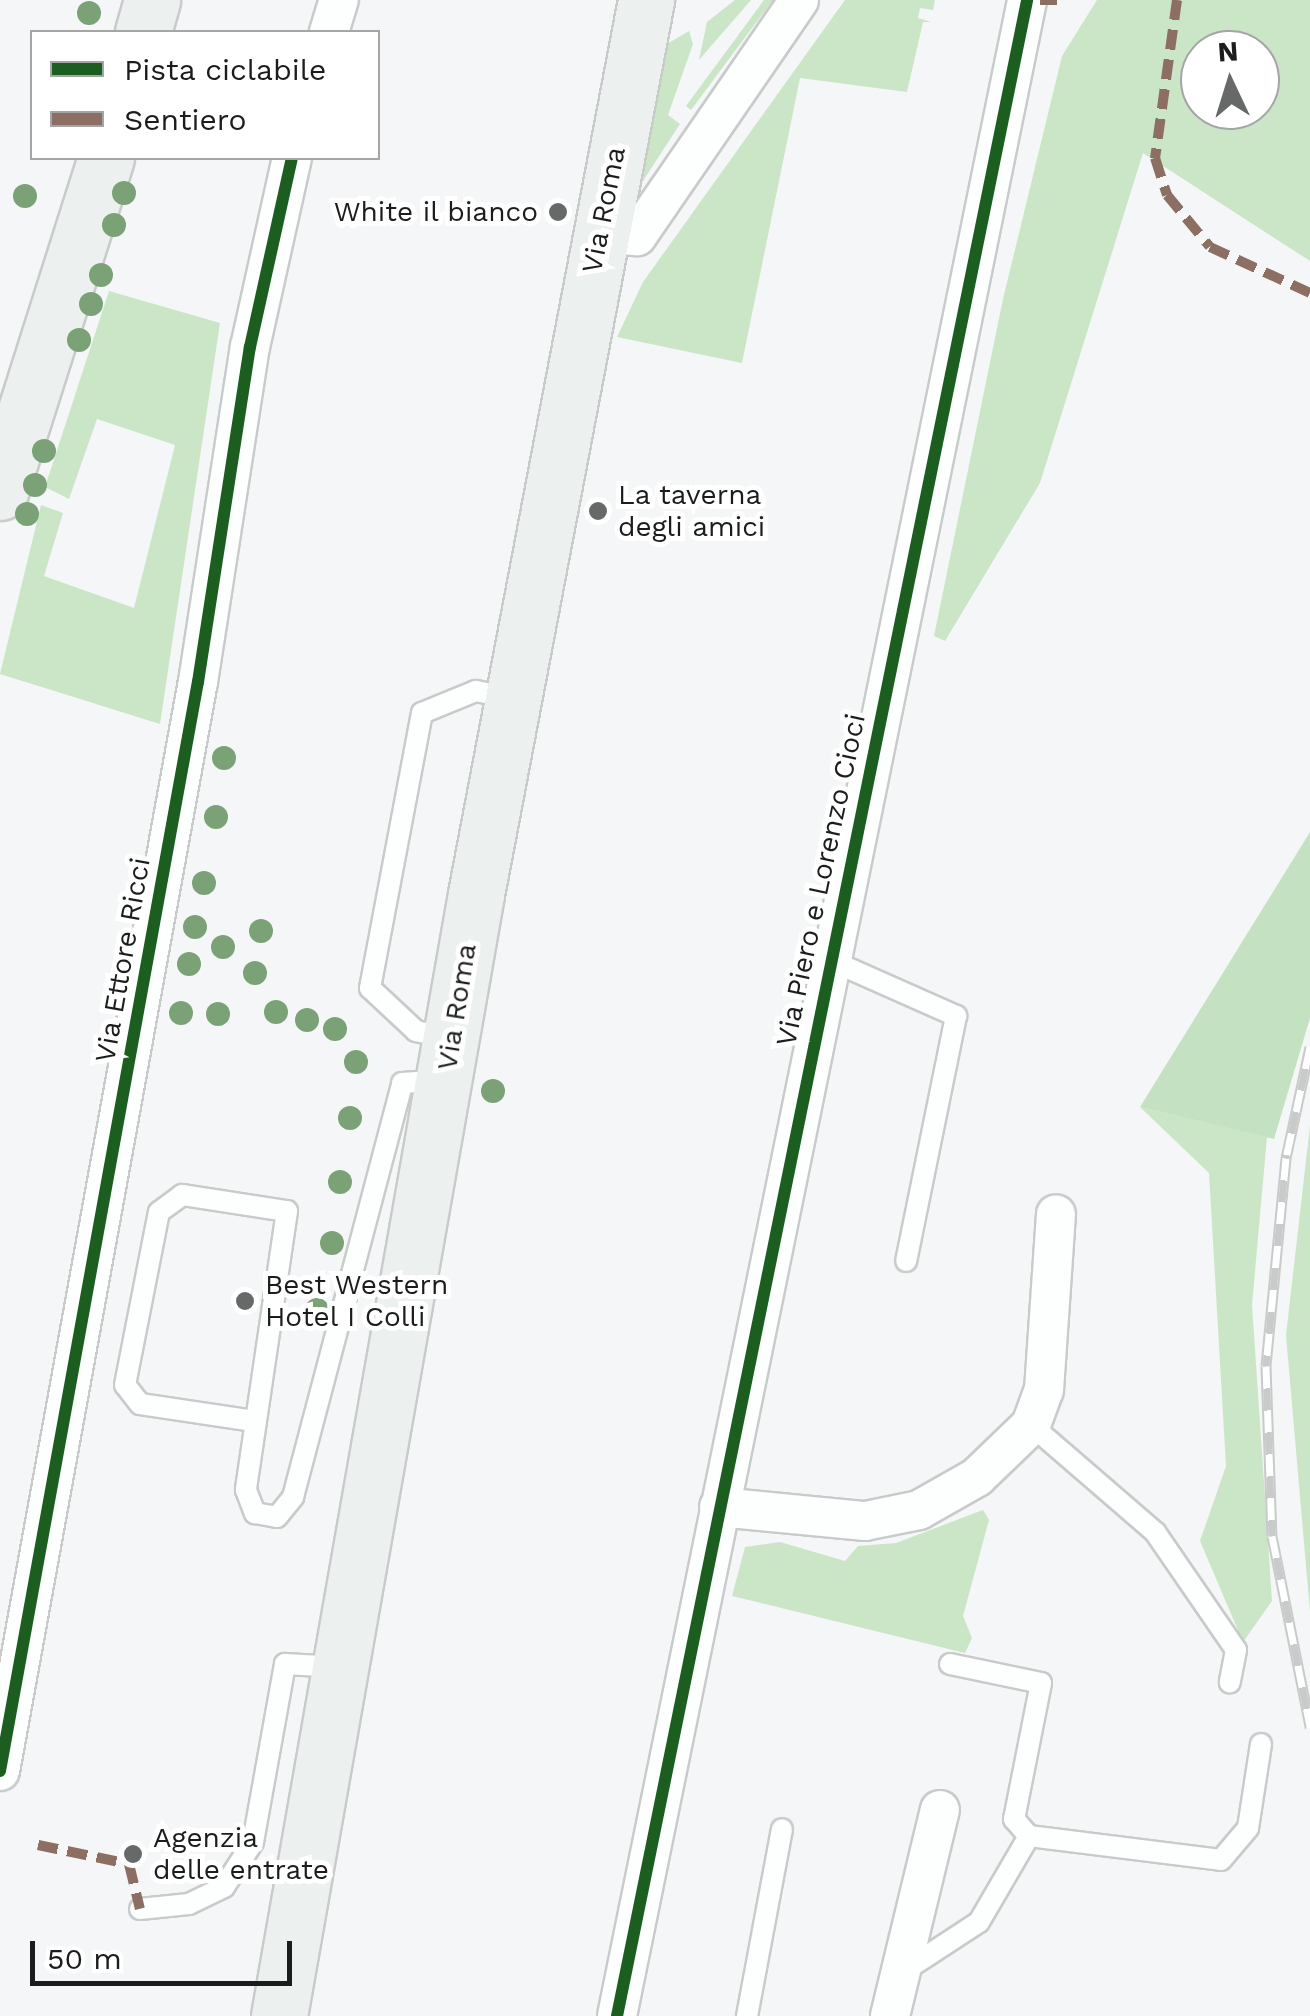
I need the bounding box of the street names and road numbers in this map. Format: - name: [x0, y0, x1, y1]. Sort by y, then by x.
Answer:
- street label: Via Roma: [575, 144, 633, 276]
- street label: Via Piero e Lorenzo Cioci: [769, 710, 873, 1050]
- street label: Via Ettore Ricci: [88, 855, 158, 1065]
- street label: Via Roma: [430, 941, 484, 1073]

